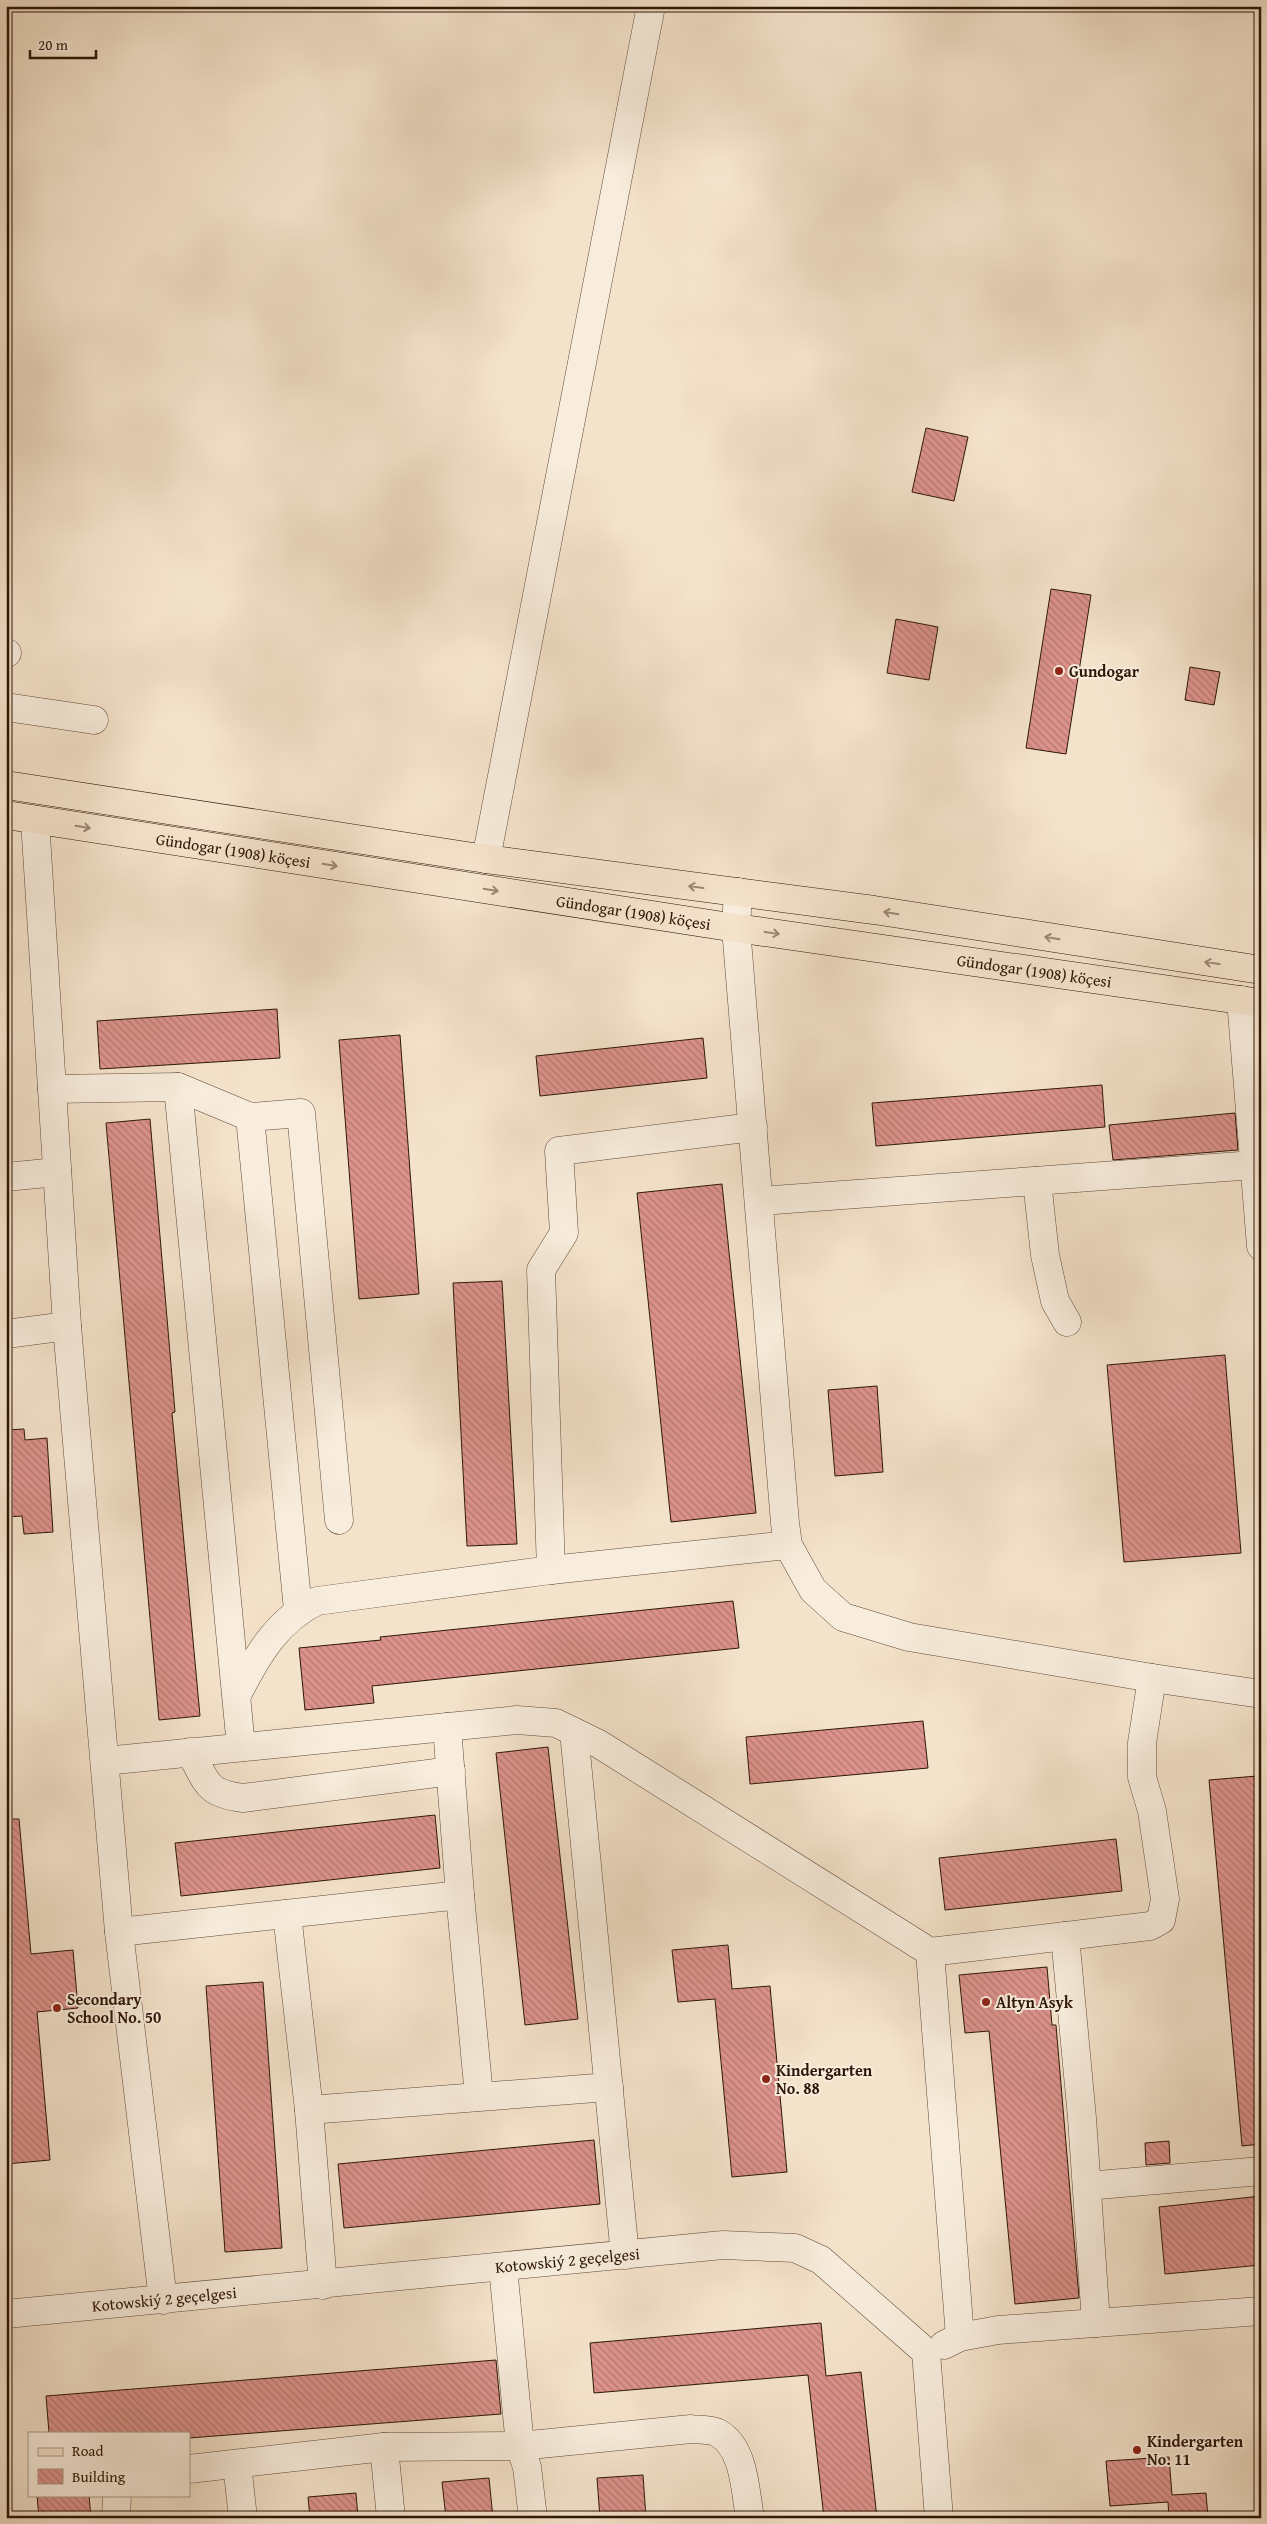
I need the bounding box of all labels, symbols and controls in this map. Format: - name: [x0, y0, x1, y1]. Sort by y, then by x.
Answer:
- scale bar: [30, 28, 96, 60]
- text: 20 m: [38, 34, 69, 55]
- place label: Gundogar: [1069, 659, 1140, 683]
- marker: Gundogar: [1053, 665, 1065, 677]
- one-way arrow: [74, 823, 90, 833]
- street label: Gündogar (1908) köçesi: [154, 826, 313, 874]
- one-way arrow: [322, 861, 338, 871]
- one-way arrow: [688, 882, 704, 892]
- one-way arrow: [482, 886, 498, 896]
- street label: Gündogar (1908) köçesi: [555, 888, 713, 936]
- one-way arrow: [884, 908, 900, 918]
- one-way arrow: [764, 928, 780, 938]
- one-way arrow: [1044, 933, 1060, 943]
- street label: Gündogar (1908) köçesi: [955, 948, 1114, 994]
- one-way arrow: [1205, 958, 1221, 968]
- place label: Secondary School No. 50: [67, 1987, 161, 2029]
- place label: Altyn Asyk: [996, 1990, 1074, 2014]
- marker: Altyn Asyk: [980, 1996, 992, 2008]
- marker: Secondary School No. 50: [51, 2002, 63, 2014]
- place label: Kindergarten No. 88: [776, 2058, 873, 2100]
- marker: Kindergarten No. 88: [760, 2073, 772, 2085]
- street label: Kotowskiý 2 geçelgesi: [494, 2241, 641, 2279]
- street label: Kotowskiý 2 geçelgesi: [91, 2280, 238, 2318]
- place label: Kindergarten No. 11: [1147, 2429, 1244, 2471]
- legend: [28, 2432, 190, 2496]
- text: Road: [72, 2440, 103, 2461]
- marker: Kindergarten No. 11: [1131, 2444, 1143, 2456]
- text: Building: [72, 2466, 126, 2487]

